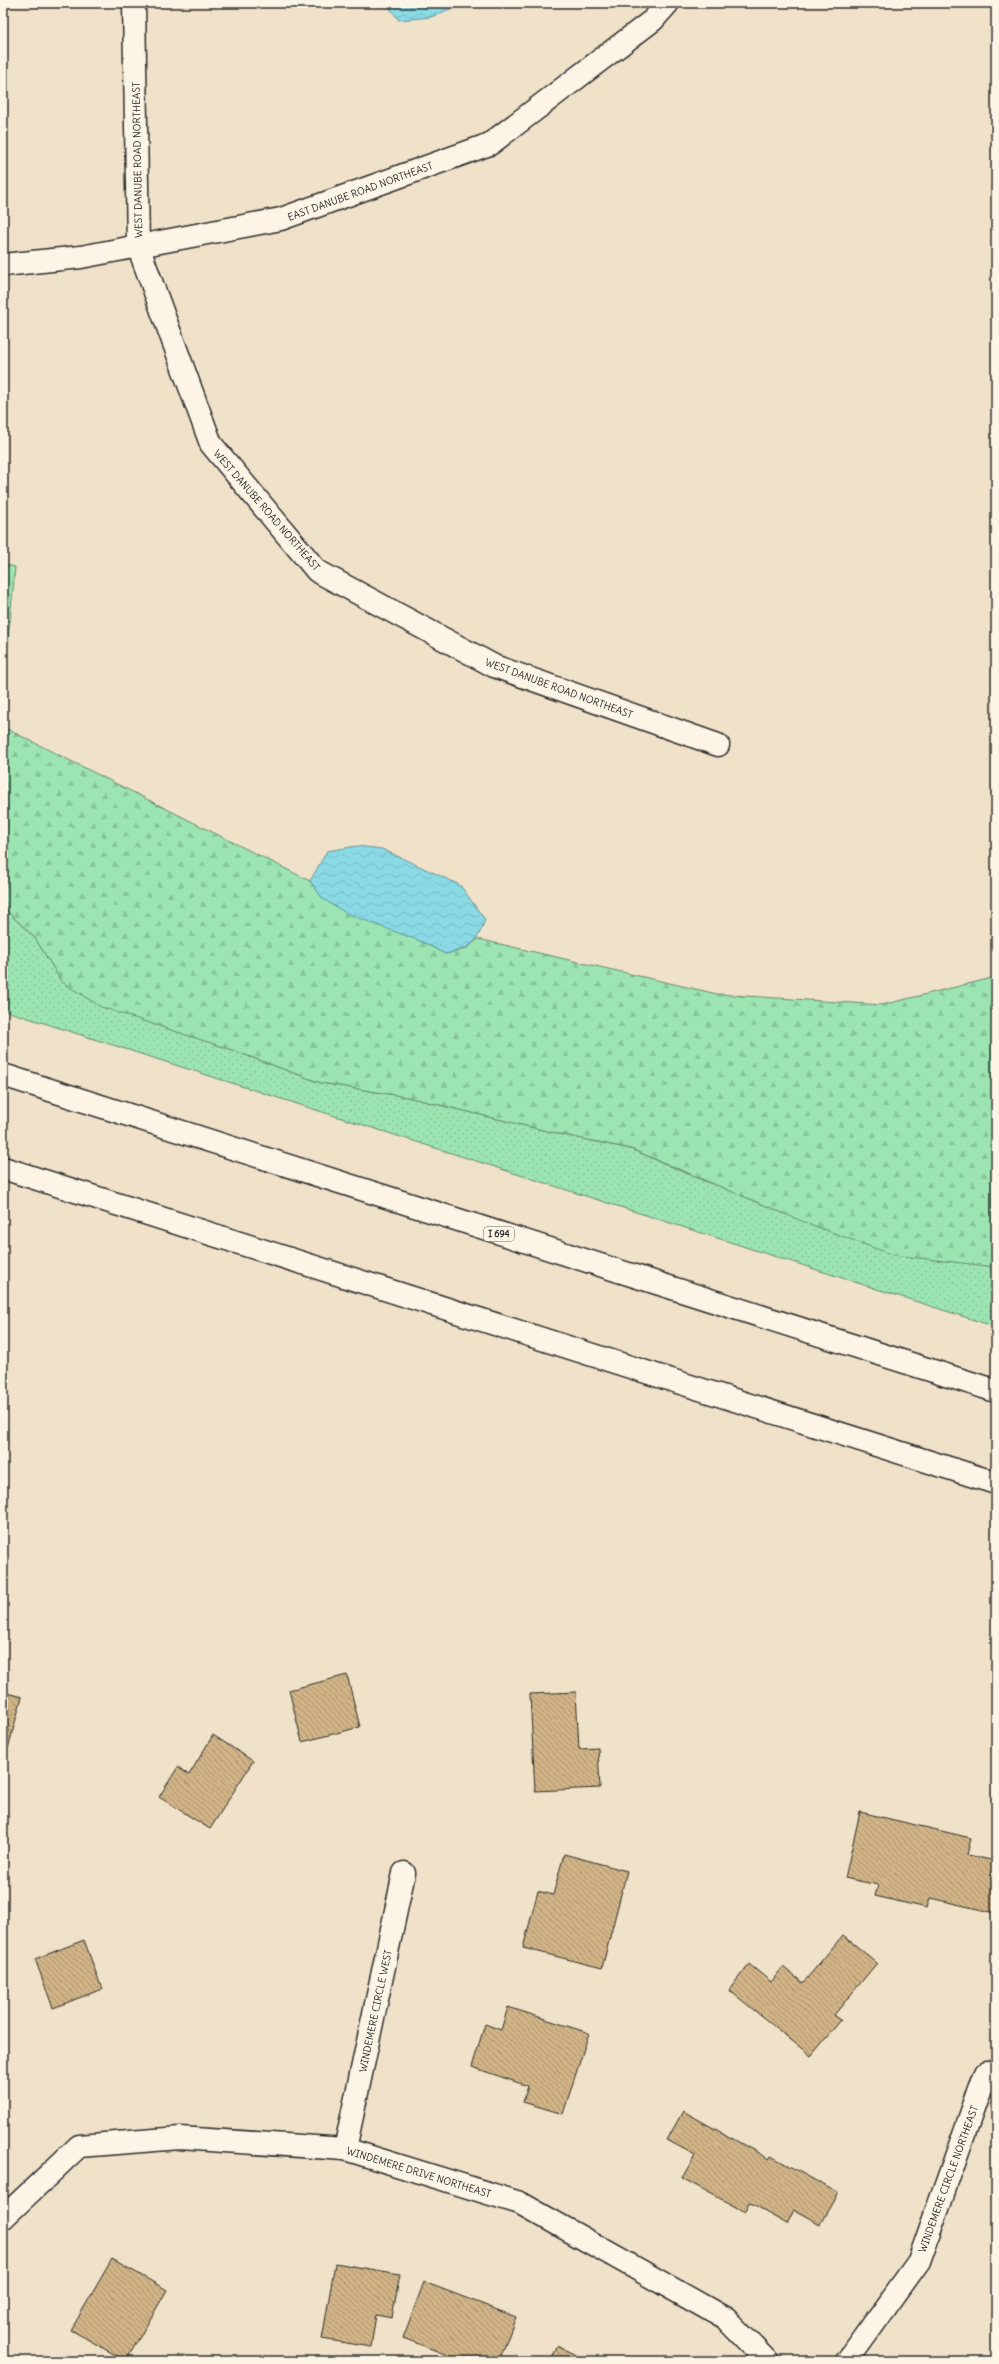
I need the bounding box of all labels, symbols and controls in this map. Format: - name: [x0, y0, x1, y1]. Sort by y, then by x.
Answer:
- street label: WEST DANUBE ROAD NORTHEAST: [130, 82, 145, 238]
- street label: EAST DANUBE ROAD NORTHEAST: [286, 159, 435, 224]
- street label: WEST DANUBE ROAD NORTHEAST: [210, 447, 323, 574]
- street label: WEST DANUBE ROAD NORTHEAST: [483, 656, 635, 721]
- road number: I 694: [484, 1227, 514, 1241]
- street label: WINDEMERE CIRCLE WEST: [356, 1949, 395, 2074]
- street label: WINDEMERE CIRCLE NORTHEAST: [916, 2104, 981, 2255]
- street label: WINDEMERE DRIVE NORTHEAST: [345, 2144, 493, 2201]

